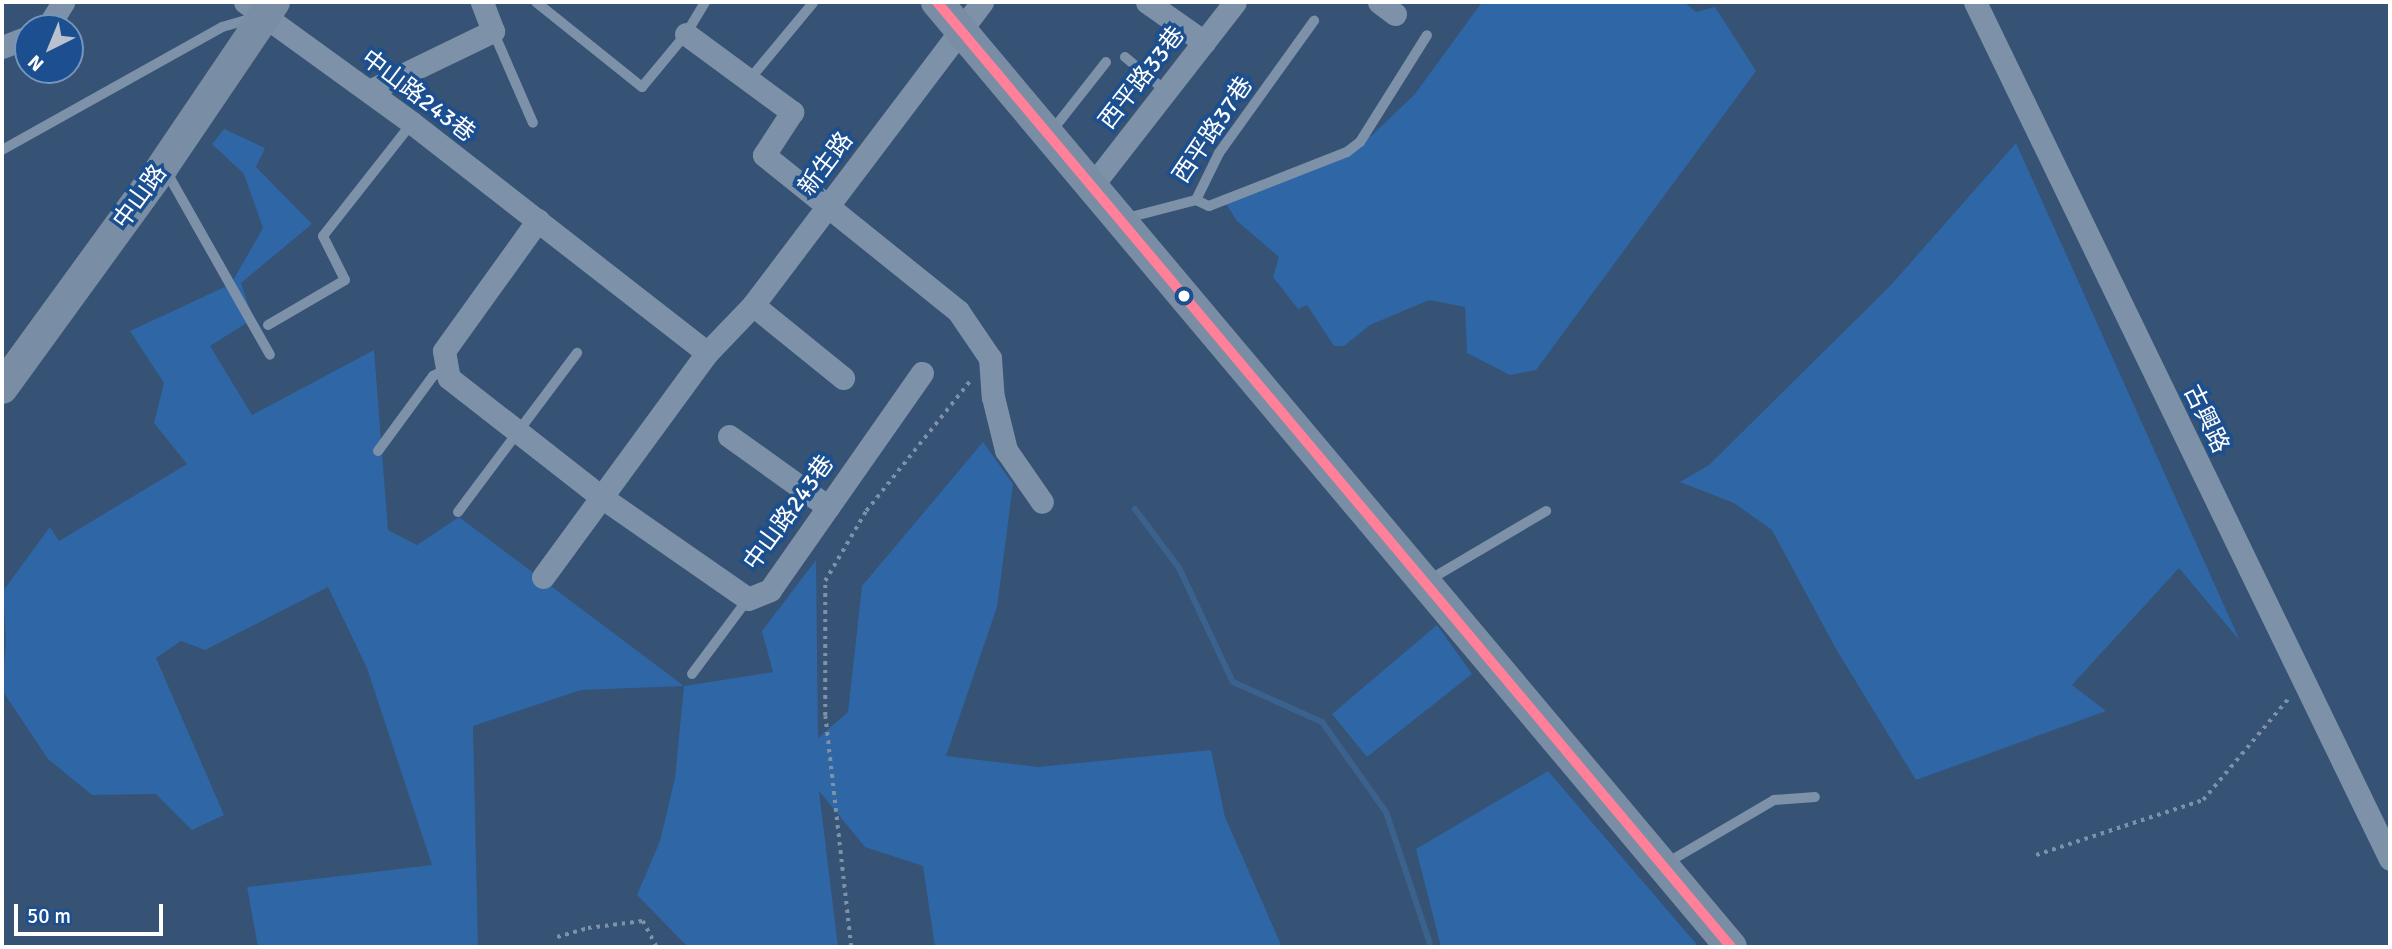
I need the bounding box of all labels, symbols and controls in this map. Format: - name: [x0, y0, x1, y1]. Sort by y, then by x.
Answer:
- north arrow: [14, 14, 84, 84]
- street label: 西平路33巷: [1093, 21, 1191, 135]
- street label: 中山路243巷: [355, 44, 481, 148]
- text: N: [23, 50, 49, 76]
- street label: 西平路37巷: [1167, 71, 1259, 189]
- street label: 新生路: [793, 127, 859, 201]
- street label: 中山路: [107, 159, 173, 235]
- unlabelled marker: [1177, 289, 1191, 303]
- street label: 古興路: [2177, 380, 2235, 458]
- street label: 中山路243巷: [738, 450, 840, 576]
- scale bar: [18, 890, 166, 934]
- text: 50 m: [27, 903, 71, 929]

